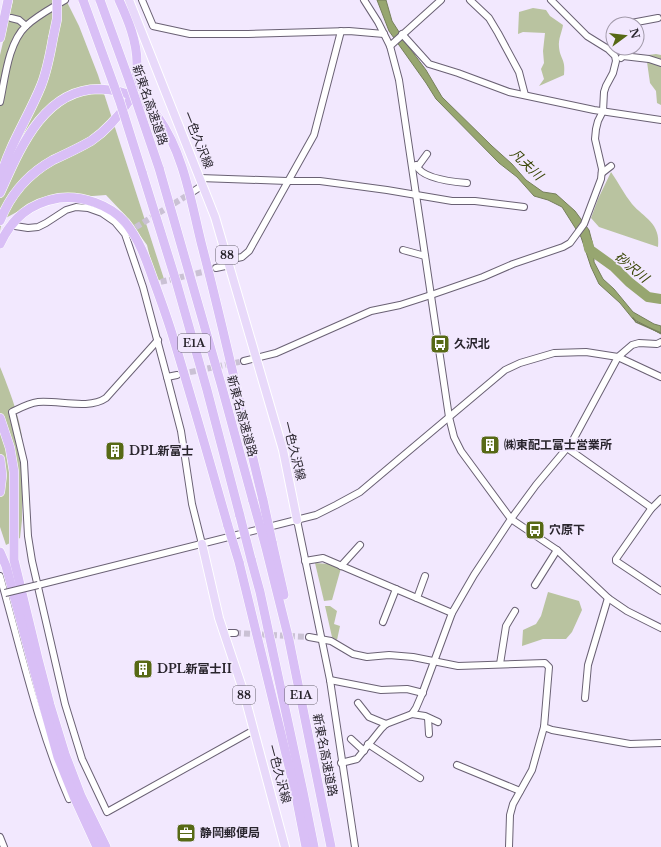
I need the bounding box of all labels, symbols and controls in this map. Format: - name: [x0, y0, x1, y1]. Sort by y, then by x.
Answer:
- north arrow: [605, 16, 645, 56]
- text: N: [627, 27, 643, 41]
- street label: 新東名高速道路: [130, 63, 171, 147]
- street label: 一色久沢線: [180, 109, 217, 170]
- water label: 凡夫川: [507, 145, 548, 185]
- road number: 88: [216, 246, 238, 264]
- water label: 砂沢川: [611, 249, 654, 288]
- bus stop icon: 久沢北: [429, 333, 451, 355]
- road number: E1A: [178, 334, 210, 352]
- place label: 久沢北: [454, 336, 490, 351]
- street label: 新東名高速道路: [224, 373, 261, 458]
- street label: 一色久沢線: [280, 420, 309, 482]
- building icon: ㈱東配工富士営業所: [479, 434, 501, 456]
- place label: ㈱東配工富士営業所: [504, 437, 612, 452]
- building icon: DPL新富士: [104, 440, 126, 462]
- place label: DPL新富士: [129, 443, 194, 458]
- bus stop icon: 穴原下: [524, 519, 546, 541]
- place label: 穴原下: [549, 522, 585, 537]
- building icon: DPL新富士II: [132, 658, 154, 680]
- place label: DPL新富士II: [157, 661, 232, 676]
- road number: 88: [233, 686, 255, 704]
- road number: E1A: [285, 686, 317, 704]
- street label: 新東名高速道路: [310, 712, 341, 798]
- street label: 一色久沢線: [264, 743, 294, 805]
- office icon: 静岡郵便局: [175, 822, 197, 844]
- place label: 静岡郵便局: [200, 825, 260, 840]

